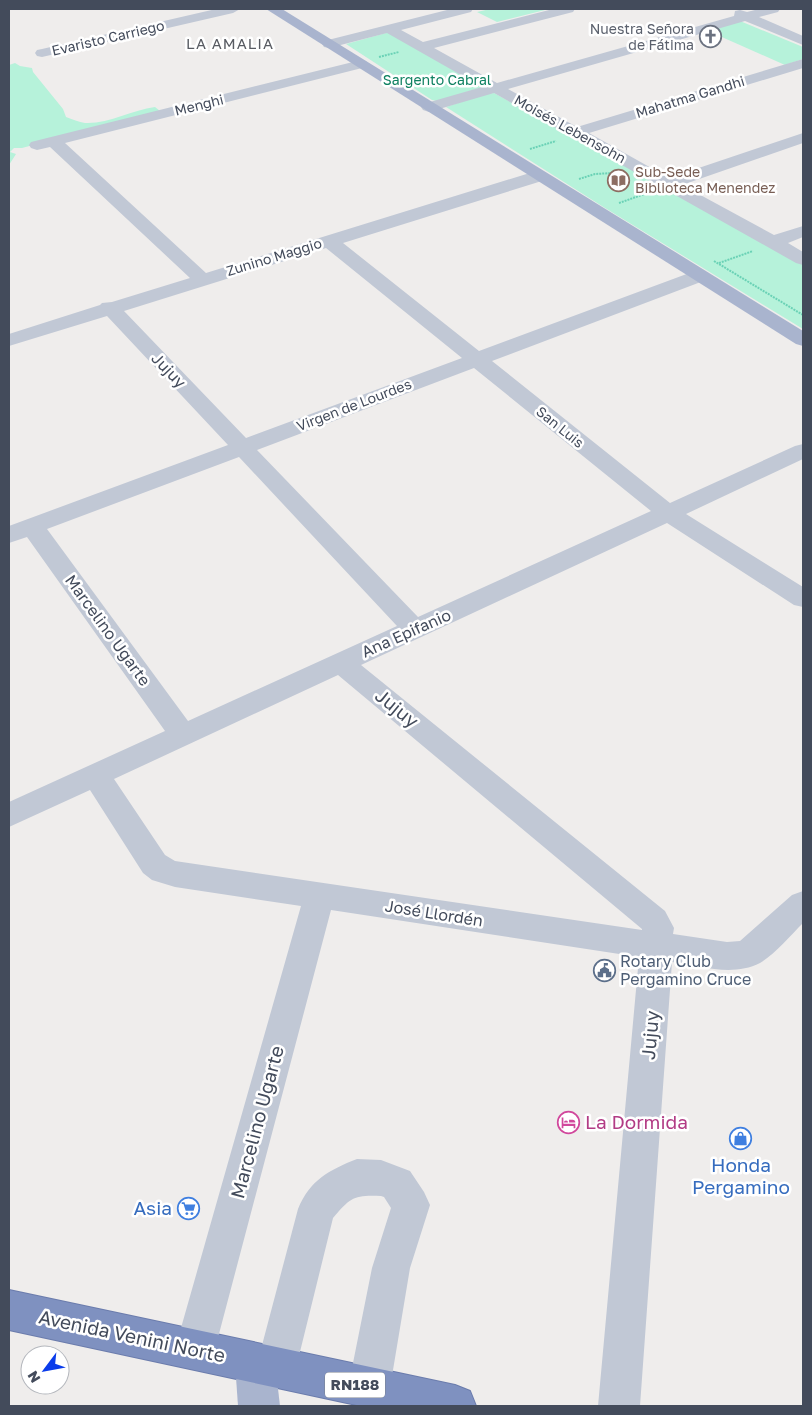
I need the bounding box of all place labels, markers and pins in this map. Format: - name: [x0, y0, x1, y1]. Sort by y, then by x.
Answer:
- place label: Nuestra Señora de Fátima: [590, 20, 694, 53]
- church icon: Nuestra Señora de Fátima: [698, 25, 722, 49]
- place label: Sub-Sede Biblioteca Menendez: [635, 163, 776, 196]
- library icon: Sub-Sede Biblioteca Menendez: [607, 168, 631, 192]
- place label: Rotary Club Pergamino Cruce: [620, 951, 751, 989]
- public building icon: Rotary Club Pergamino Cruce: [592, 958, 616, 982]
- hotel icon: La Dormida: [557, 1110, 581, 1134]
- place label: La Dormida: [585, 1110, 688, 1133]
- shop icon: Honda Pergamino: [729, 1127, 753, 1151]
- place label: Honda Pergamino: [692, 1153, 790, 1198]
- place label: Asia: [133, 1196, 172, 1219]
- supermarket icon: Asia: [176, 1196, 200, 1220]

